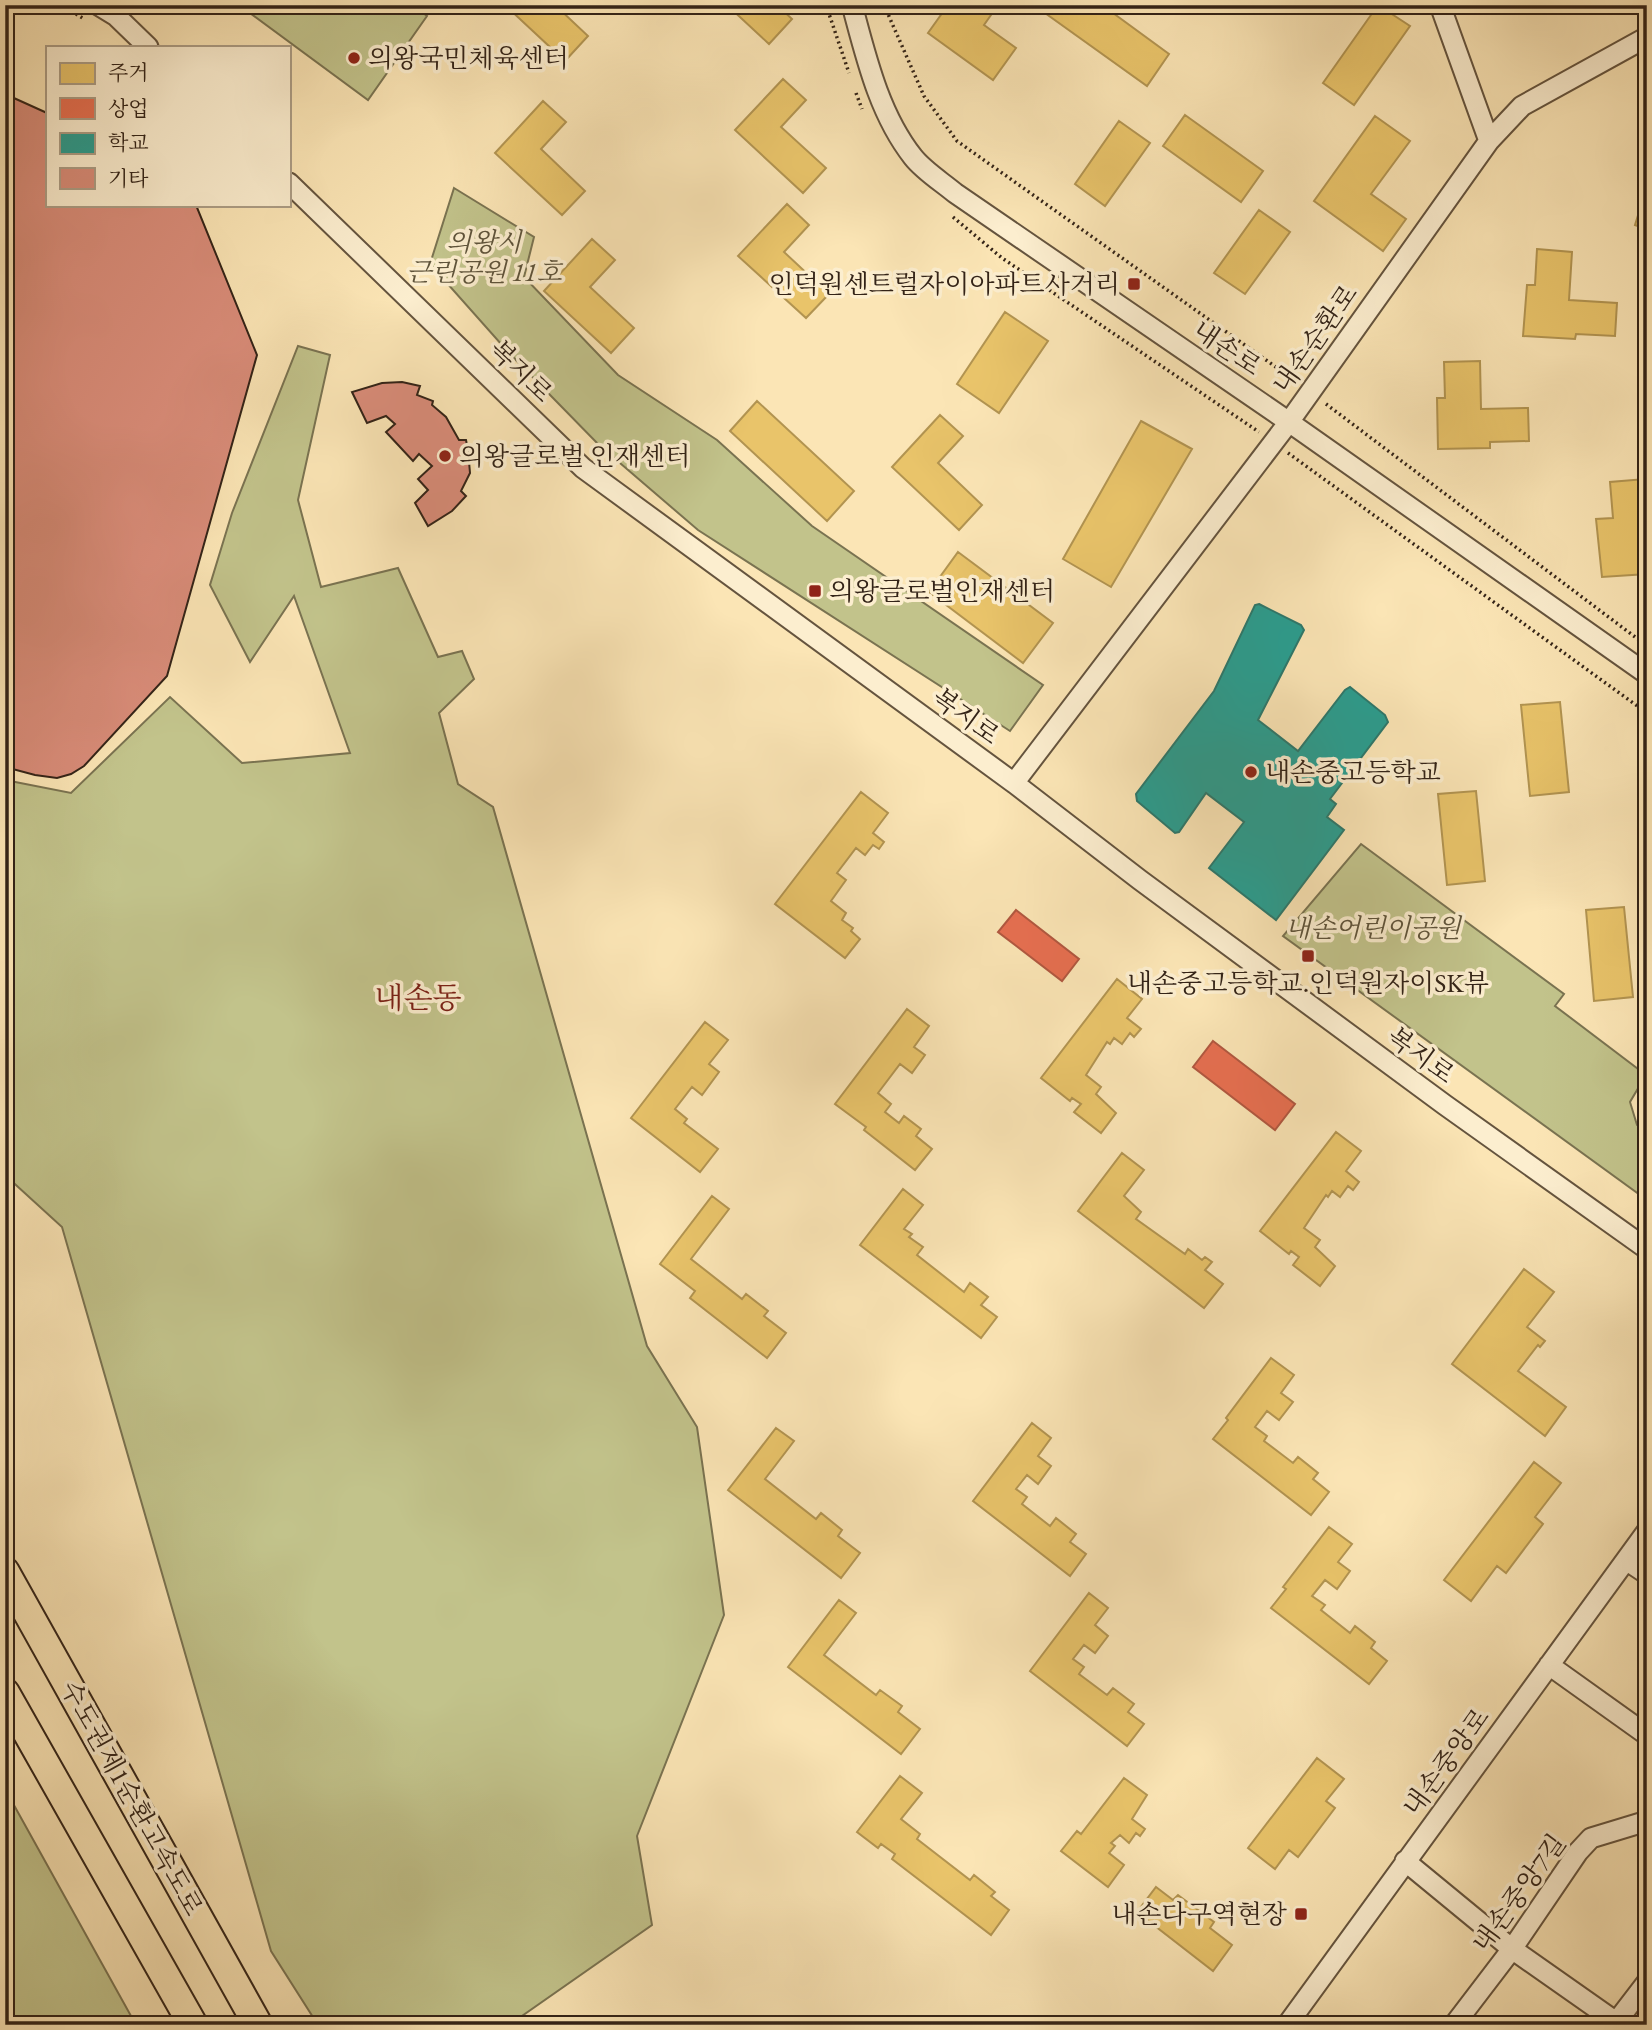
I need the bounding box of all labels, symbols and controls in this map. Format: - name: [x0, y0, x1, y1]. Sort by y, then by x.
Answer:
- place label: 의왕국민체육센터: [368, 41, 569, 75]
- legend: [46, 46, 290, 206]
- marker: 의왕국민체육센터: [346, 50, 362, 66]
- text: 주거: [108, 59, 149, 86]
- text: 상업: [108, 95, 149, 122]
- text: 학교: [108, 129, 149, 156]
- text: 기타: [108, 165, 149, 192]
- park label: 의왕시 근린공원 11호: [406, 225, 564, 289]
- place label: 인덕원센트럴자이아파트사거리: [768, 267, 1120, 301]
- marker: 인덕원센트럴자이아파트사거리: [1126, 276, 1142, 292]
- street label: 내손순환로: [1265, 278, 1365, 400]
- street label: 내손로: [1186, 313, 1268, 383]
- street label: 복지로: [482, 333, 560, 409]
- place label: 의왕글로벌 인재센터: [459, 439, 690, 473]
- marker: 의왕글로벌 인재센터: [437, 448, 453, 464]
- place label: 의왕글로벌인재센터: [829, 574, 1055, 608]
- marker: 의왕글로벌인재센터: [807, 583, 823, 599]
- street label: 복지로: [926, 680, 1006, 752]
- place label: 내손중고등학교: [1265, 755, 1441, 789]
- marker: 내손중고등학교: [1243, 764, 1259, 780]
- park label: 내손어린이공원: [1285, 911, 1463, 945]
- marker: 내손중고등학교.인덕원자이SK뷰: [1300, 948, 1316, 964]
- place label: 내손중고등학교.인덕원자이SK뷰: [1127, 966, 1489, 1000]
- district label: 내손동: [375, 978, 461, 1017]
- street label: 복지로: [1381, 1019, 1461, 1091]
- street label: 수도권제1순환고속도로: [53, 1674, 211, 1922]
- street label: 내손중앙로: [1395, 1701, 1497, 1823]
- street label: 내손중앙7길: [1465, 1827, 1573, 1959]
- place label: 내손다구역현장: [1111, 1897, 1287, 1931]
- marker: 내손다구역현장: [1293, 1906, 1309, 1922]

